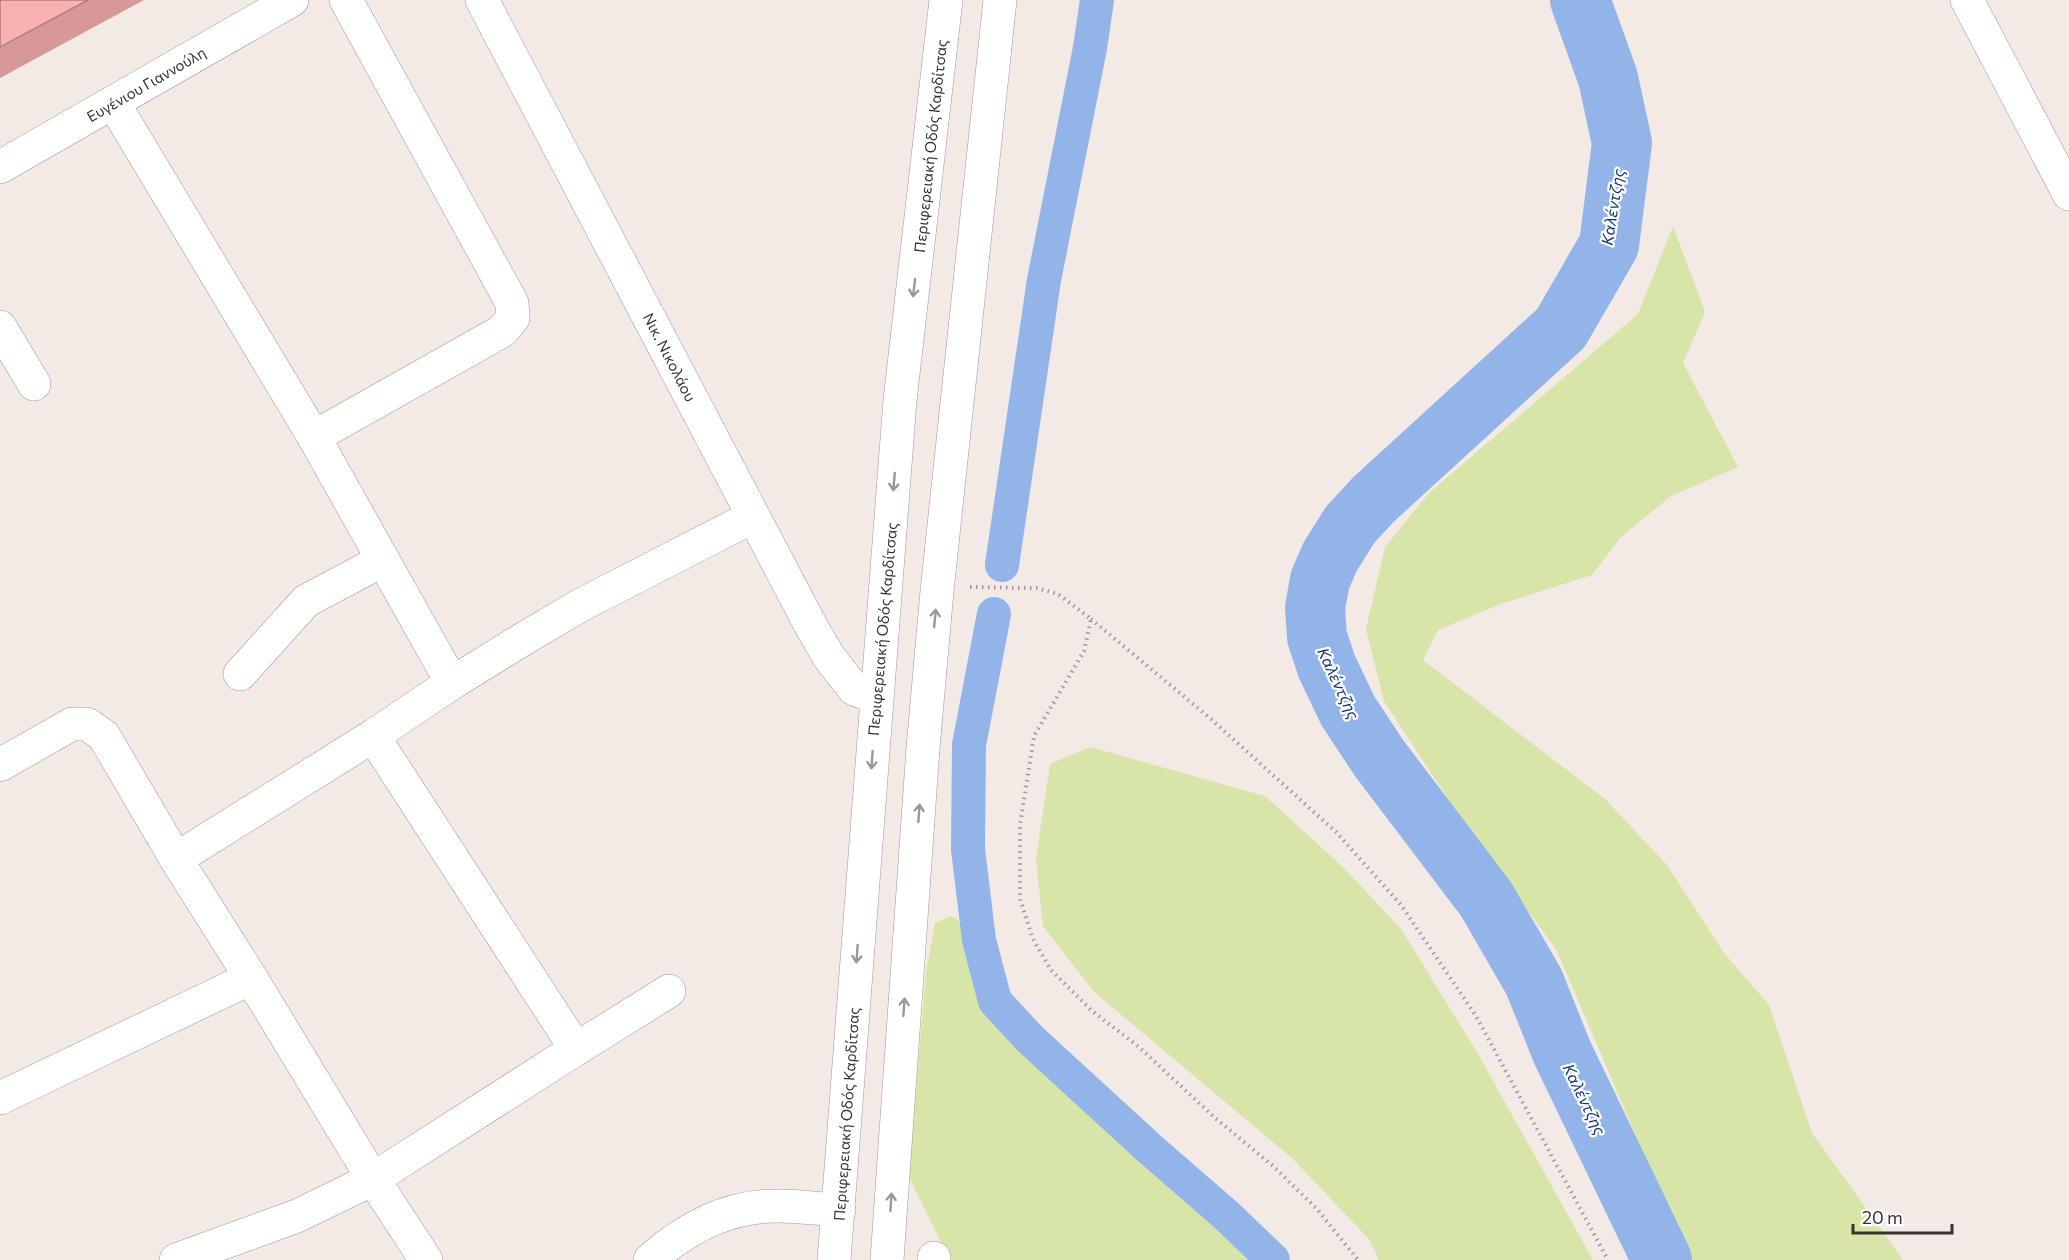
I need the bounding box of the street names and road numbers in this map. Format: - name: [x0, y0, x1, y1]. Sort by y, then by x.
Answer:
- street label: Περιφερειακή Οδός Καρδίτσας: [910, 38, 950, 254]
- street label: Ευγένιου Γιαννούλη: [83, 43, 209, 125]
- street label: Νικ. Νικολάου: [640, 310, 700, 404]
- street label: Περιφερειακή Οδός Καρδίτσας: [864, 521, 900, 737]
- street label: Περιφερειακή Οδός Καρδίτσας: [830, 1006, 862, 1222]

